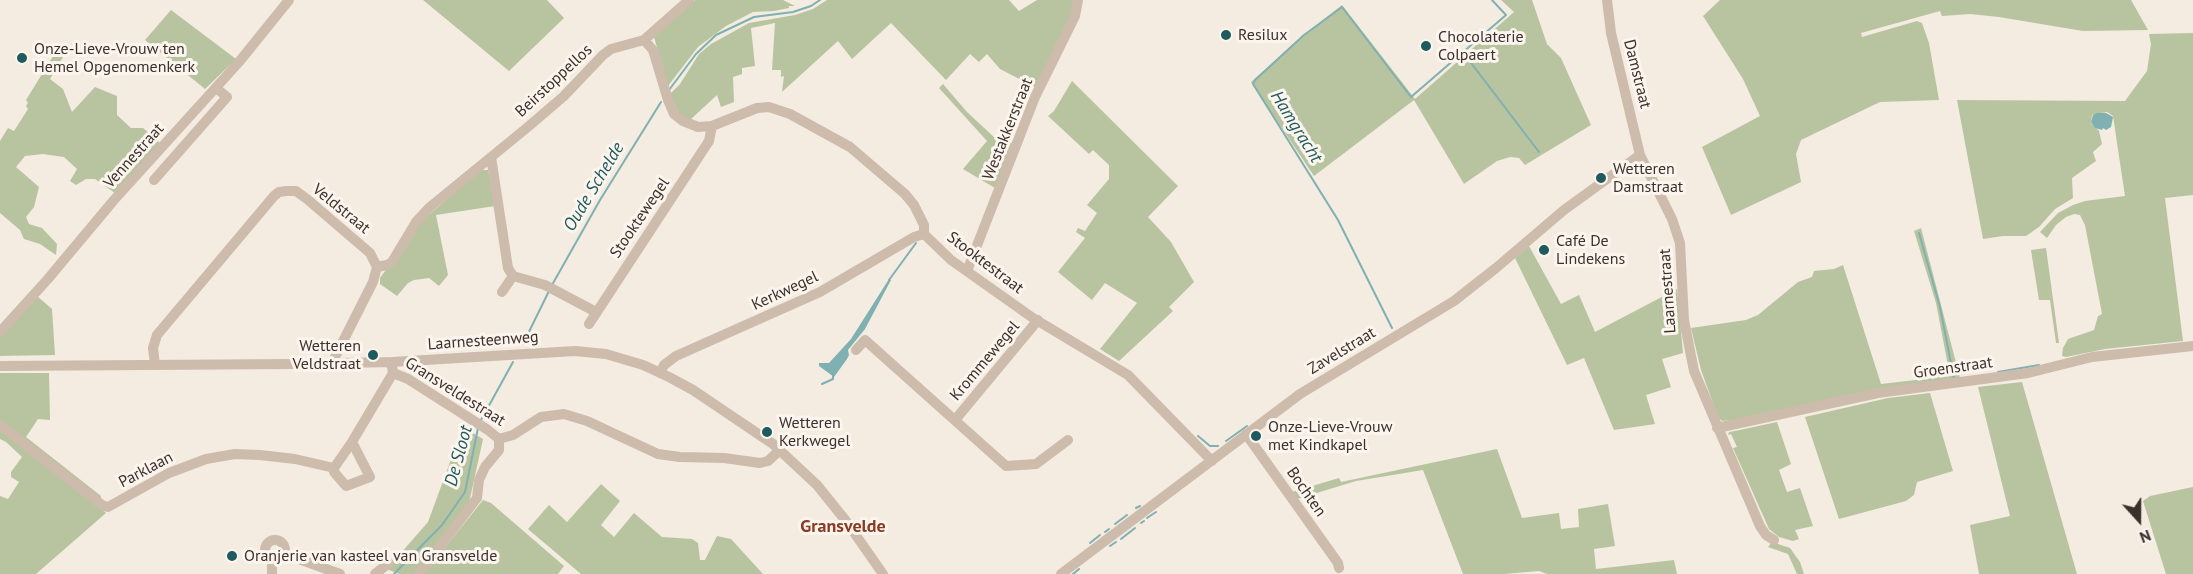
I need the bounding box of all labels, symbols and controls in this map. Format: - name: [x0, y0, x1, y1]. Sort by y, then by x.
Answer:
- place label: Resilux: [1238, 25, 1287, 45]
- place label: Chocolaterie Colpaert: [1438, 27, 1524, 65]
- marker: Resilux: [1219, 28, 1233, 42]
- street label: Damstraat: [1619, 38, 1655, 110]
- place label: Onze-Lieve-Vrouw ten Hemel Opgenomenkerk: [34, 39, 195, 77]
- marker: Chocolaterie Colpaert: [1419, 39, 1433, 53]
- street label: Beirstoppellos: [512, 41, 596, 121]
- marker: Onze-Lieve-Vrouw ten Hemel Opgenomenkerk: [15, 51, 29, 65]
- street label: Westakkerstraat: [979, 75, 1037, 183]
- water label: Hamgracht: [1266, 87, 1326, 167]
- street label: Vennestraat: [100, 120, 168, 192]
- water label: Oude Schelde: [559, 139, 629, 235]
- place label: Wetteren Damstraat: [1613, 159, 1683, 197]
- marker: Wetteren Damstraat: [1594, 171, 1608, 185]
- street label: Stooktewegel: [606, 174, 674, 262]
- street label: Veldstraat: [308, 180, 374, 238]
- street label: Stooktestraat: [943, 228, 1027, 298]
- place label: Café De Lindekens: [1556, 231, 1625, 269]
- marker: Café De Lindekens: [1537, 243, 1551, 257]
- street label: Laarnestraat: [1655, 248, 1681, 334]
- street label: Kerkwegel: [749, 267, 821, 315]
- street label: Krommewegel: [946, 317, 1024, 405]
- street label: Zavelstraat: [1305, 323, 1379, 379]
- street label: Laarnesteenweg: [427, 328, 539, 354]
- place label: Wetteren Veldstraat: [293, 336, 361, 374]
- marker: Wetteren Veldstraat: [366, 348, 380, 362]
- street label: Gransveldestraat: [401, 353, 509, 431]
- street label: Groenstraat: [1912, 353, 1994, 383]
- place label: Wetteren Kerkwegel: [779, 413, 850, 451]
- place label: Onze-Lieve-Vrouw met Kindkapel: [1268, 417, 1392, 455]
- water label: De Sloot: [441, 423, 477, 489]
- marker: Wetteren Kerkwegel: [760, 425, 774, 439]
- marker: Onze-Lieve-Vrouw met Kindkapel: [1249, 429, 1263, 443]
- street label: Parklaan: [116, 448, 176, 492]
- street label: Bochten: [1282, 464, 1330, 520]
- north arrow: [2109, 490, 2169, 550]
- district label: Gransvelde: [800, 516, 886, 538]
- text: N: [2137, 526, 2154, 548]
- place label: Oranjerie van kasteel van Gransvelde: [244, 546, 497, 566]
- marker: Oranjerie van kasteel van Gransvelde: [225, 549, 239, 563]

